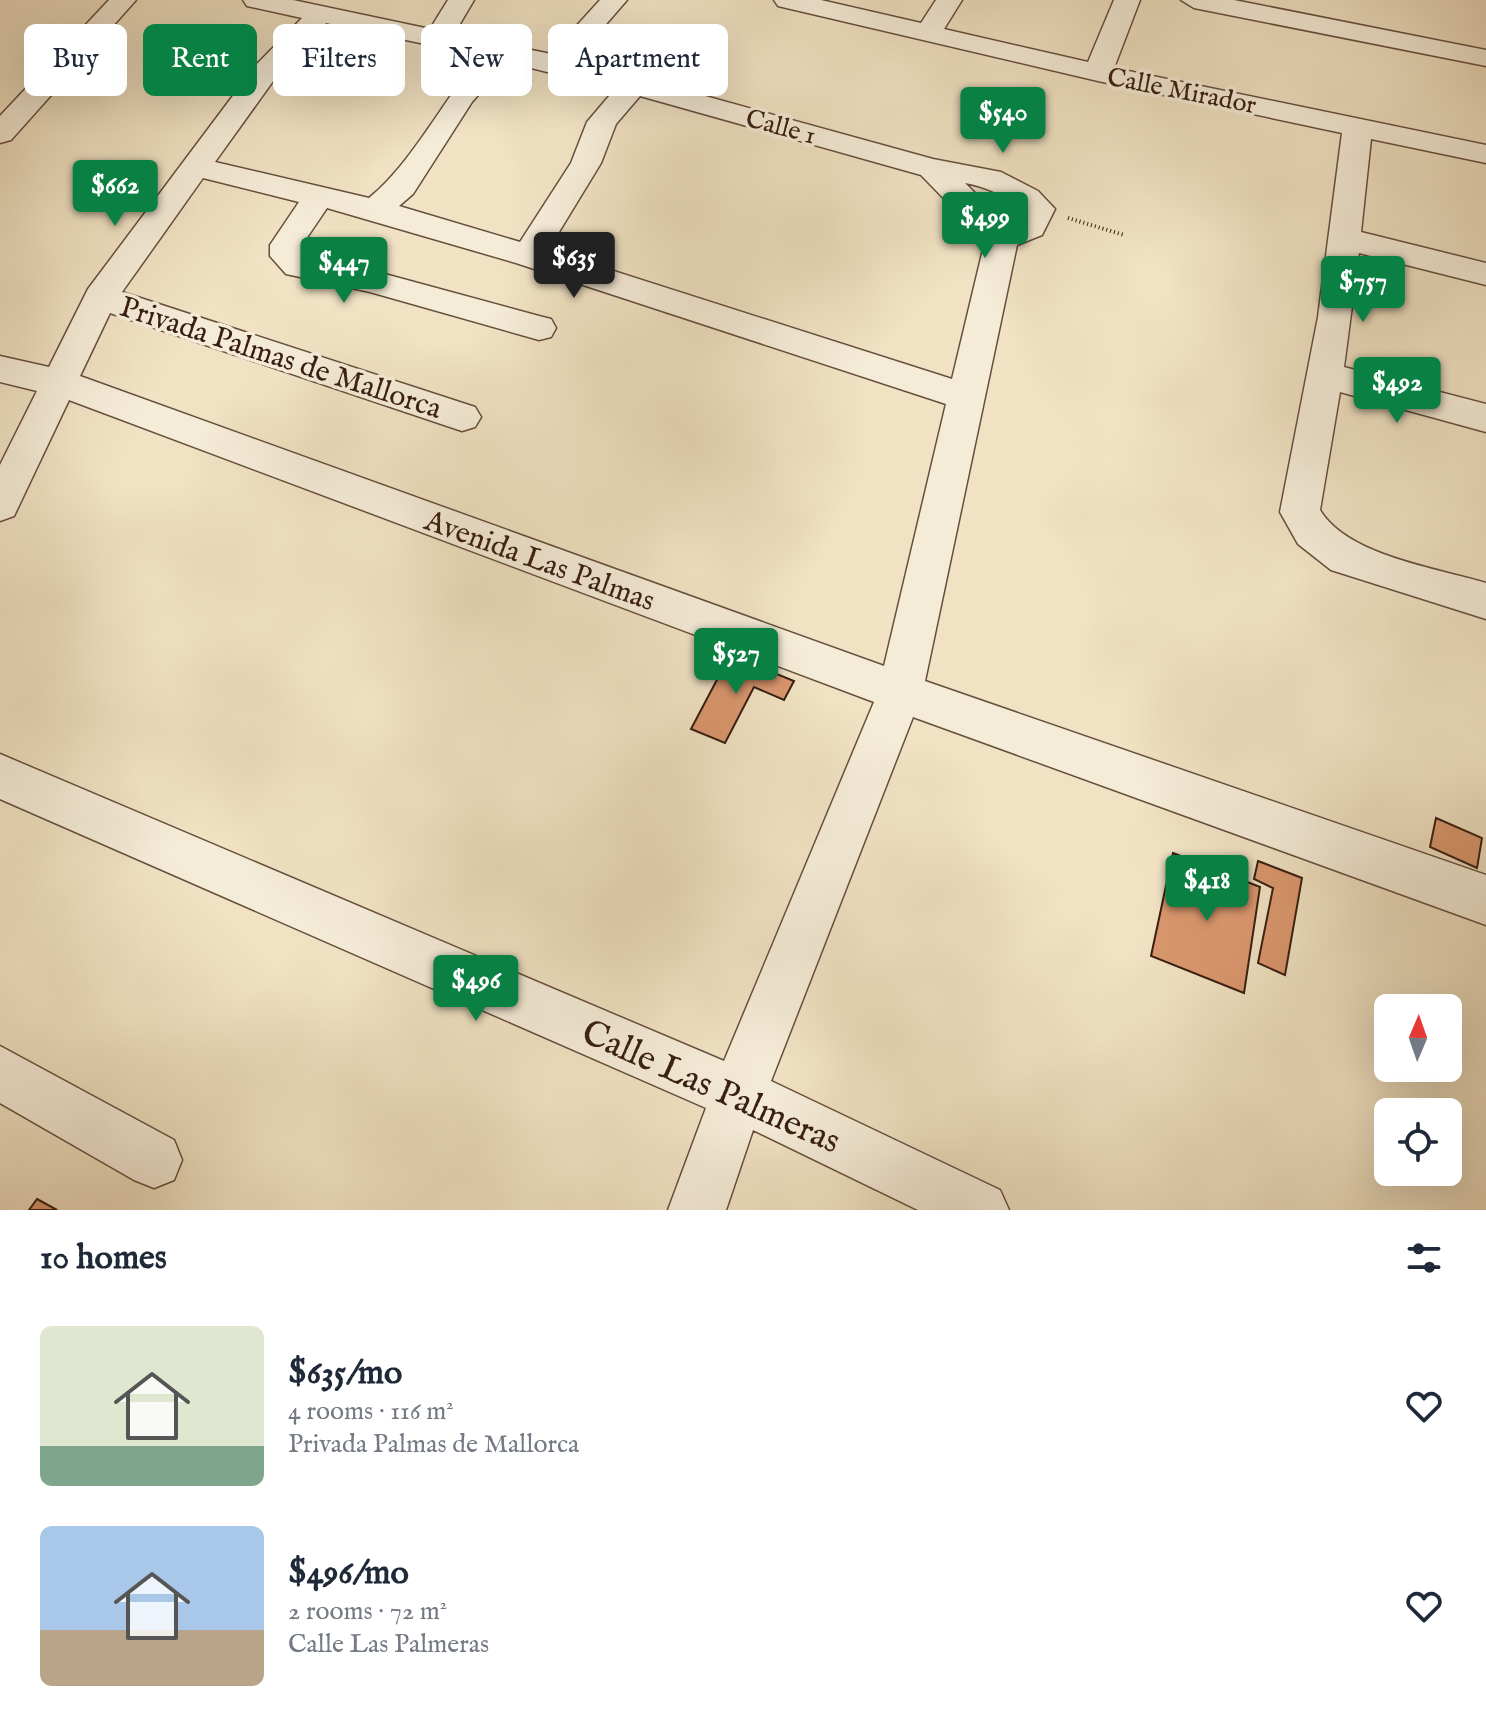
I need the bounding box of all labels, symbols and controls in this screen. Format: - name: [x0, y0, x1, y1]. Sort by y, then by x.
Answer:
- chip: Buy: [24, 24, 127, 96]
- chip: Rent: [143, 24, 257, 96]
- chip: Filters: [273, 24, 405, 96]
- chip: New: [421, 24, 532, 96]
- chip: Apartment: [548, 24, 728, 96]
- street label: Calle Mirador: [1104, 61, 1259, 122]
- pin: $540: [956, 87, 1050, 155]
- text: $540: [978, 96, 1028, 129]
- street label: Calle 1: [742, 102, 819, 153]
- pin: $662: [68, 160, 162, 228]
- text: $662: [91, 169, 139, 202]
- pin: $499: [938, 192, 1032, 260]
- text: $499: [960, 201, 1010, 234]
- pin: $635: [527, 232, 621, 300]
- pin: $447: [297, 237, 391, 305]
- text: $635: [552, 241, 596, 274]
- text: $447: [318, 246, 370, 279]
- pin: $757: [1316, 256, 1410, 324]
- text: $757: [1339, 265, 1387, 298]
- street label: Privada Palmas de Mallorca: [115, 289, 446, 429]
- pin: $492: [1350, 357, 1444, 425]
- text: $492: [1372, 366, 1422, 399]
- street label: Avenida Las Palmas: [418, 502, 660, 621]
- pin: $527: [689, 628, 783, 696]
- text: $527: [712, 637, 760, 670]
- pin: $418: [1160, 855, 1254, 923]
- text: $418: [1183, 864, 1231, 897]
- pin: $496: [429, 955, 523, 1023]
- text: $496: [451, 964, 501, 997]
- north arrow: [1374, 994, 1462, 1082]
- map controls: [1374, 994, 1462, 1186]
- street label: Calle Las Palmeras: [574, 1010, 847, 1165]
- button: locate: [1374, 1098, 1462, 1186]
- icon: filters: [1402, 1236, 1446, 1280]
- text: 10 homes: [40, 1237, 167, 1280]
- text: $635/mo: [288, 1352, 402, 1395]
- icon: home: [104, 1358, 200, 1454]
- icon: heart: [1402, 1384, 1446, 1428]
- text: 4 rooms · 116 m²: [288, 1395, 454, 1428]
- text: Privada Palmas de Mallorca: [288, 1428, 579, 1461]
- text: $496/mo: [288, 1552, 409, 1595]
- icon: home: [104, 1558, 200, 1654]
- icon: heart: [1402, 1584, 1446, 1628]
- text: 2 rooms · 72 m²: [288, 1595, 447, 1628]
- text: Calle Las Palmeras: [288, 1628, 489, 1661]

